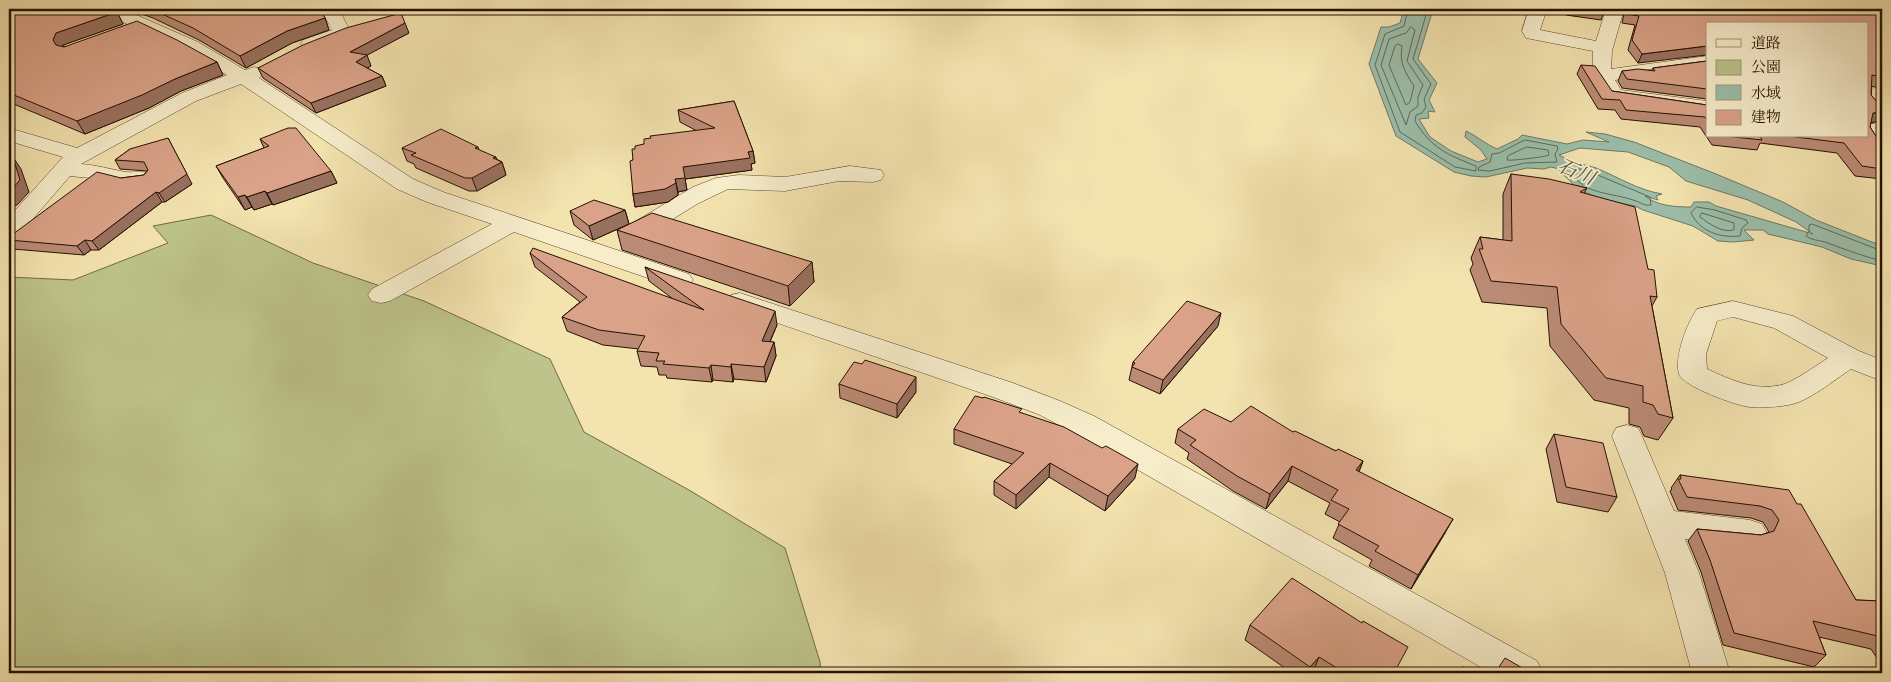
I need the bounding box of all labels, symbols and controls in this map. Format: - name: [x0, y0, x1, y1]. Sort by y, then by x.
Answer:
- legend: [1706, 22, 1868, 138]
- text: 道路: [1751, 34, 1781, 55]
- text: 公園: [1751, 58, 1781, 79]
- text: 水域: [1751, 84, 1781, 105]
- text: 建物: [1751, 108, 1781, 129]
- water label: 石川: [1553, 154, 1600, 193]

